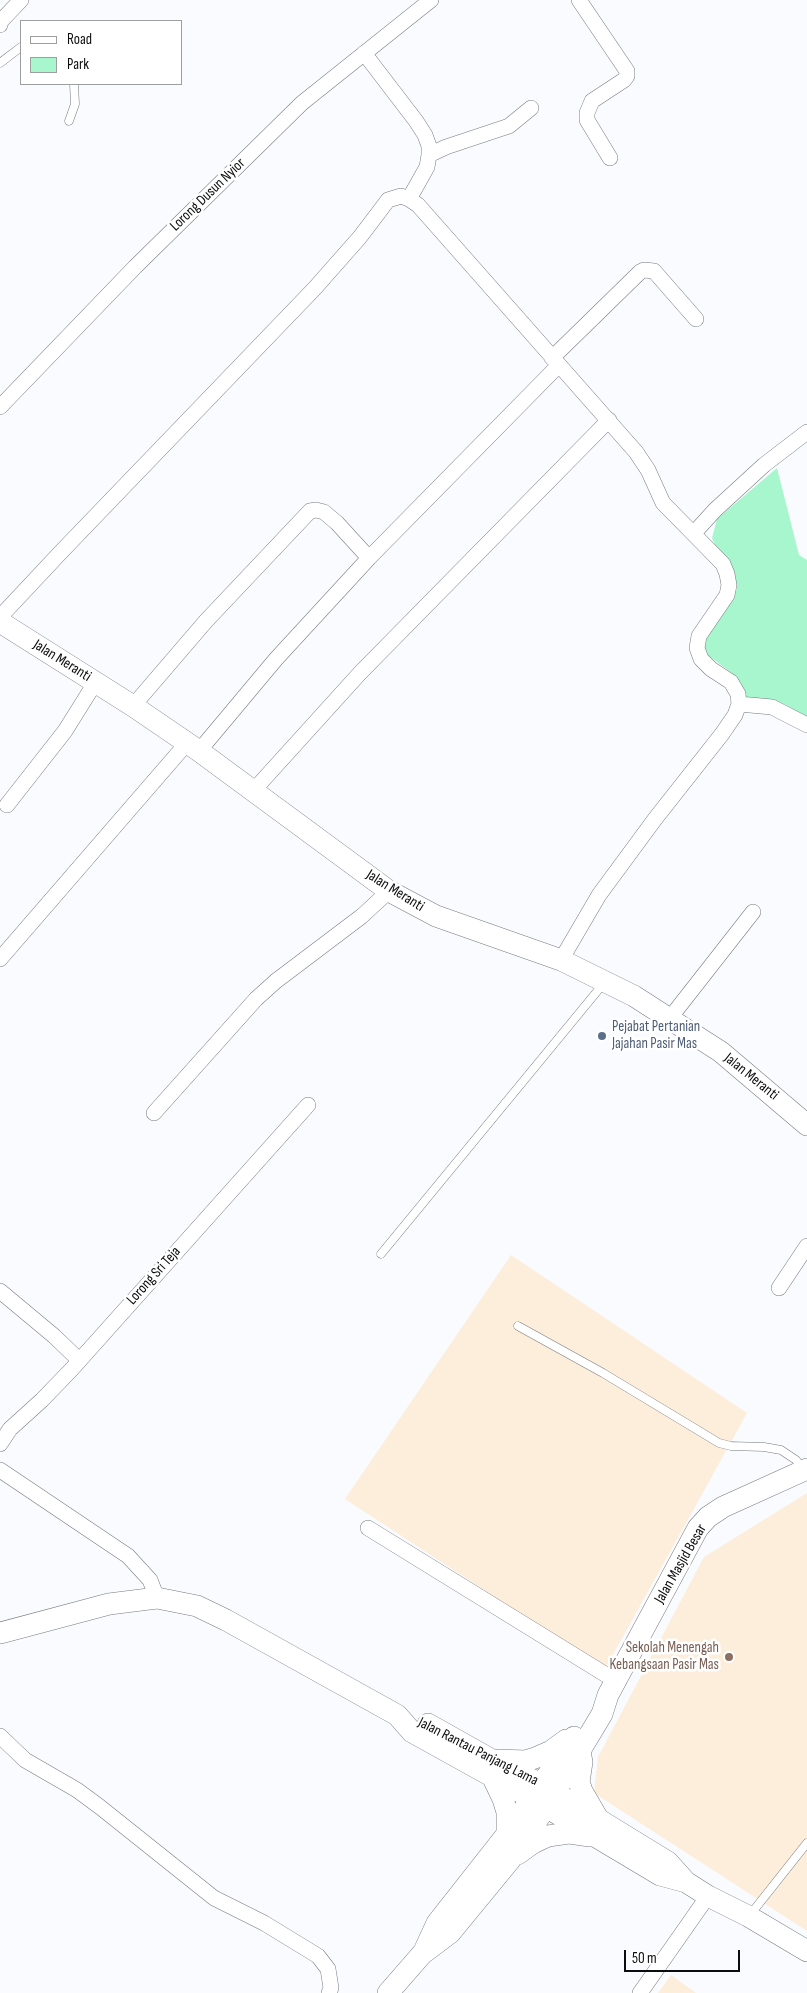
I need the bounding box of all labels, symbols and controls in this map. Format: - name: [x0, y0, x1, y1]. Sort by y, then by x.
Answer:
- legend: [20, 20, 182, 85]
- text: Road: [67, 30, 92, 49]
- text: Park: [67, 55, 89, 74]
- street label: Lorong Dusun Nyior: [167, 155, 249, 235]
- street label: Jalan Meranti: [30, 636, 94, 686]
- street label: Jalan Meranti: [363, 866, 427, 916]
- place label: Pejabat Pertanian Jajahan Pasir Mas: [612, 1018, 700, 1053]
- marker: Pejabat Pertanian Jajahan Pasir Mas: [596, 1030, 608, 1042]
- street label: Jalan Meranti: [720, 1050, 782, 1104]
- street label: Lorong Sri Teja: [123, 1243, 185, 1309]
- street label: Jalan Masjid Besar: [651, 1521, 711, 1607]
- place label: Sekolah Menengah Kebangsaan Pasir Mas: [610, 1639, 719, 1674]
- marker: Sekolah Menengah Kebangsaan Pasir Mas: [723, 1651, 735, 1663]
- street label: Jalan Rantau Panjang Lama: [415, 1714, 541, 1790]
- scale bar: [627, 1940, 743, 1972]
- text: 50 m: [632, 1949, 657, 1968]

